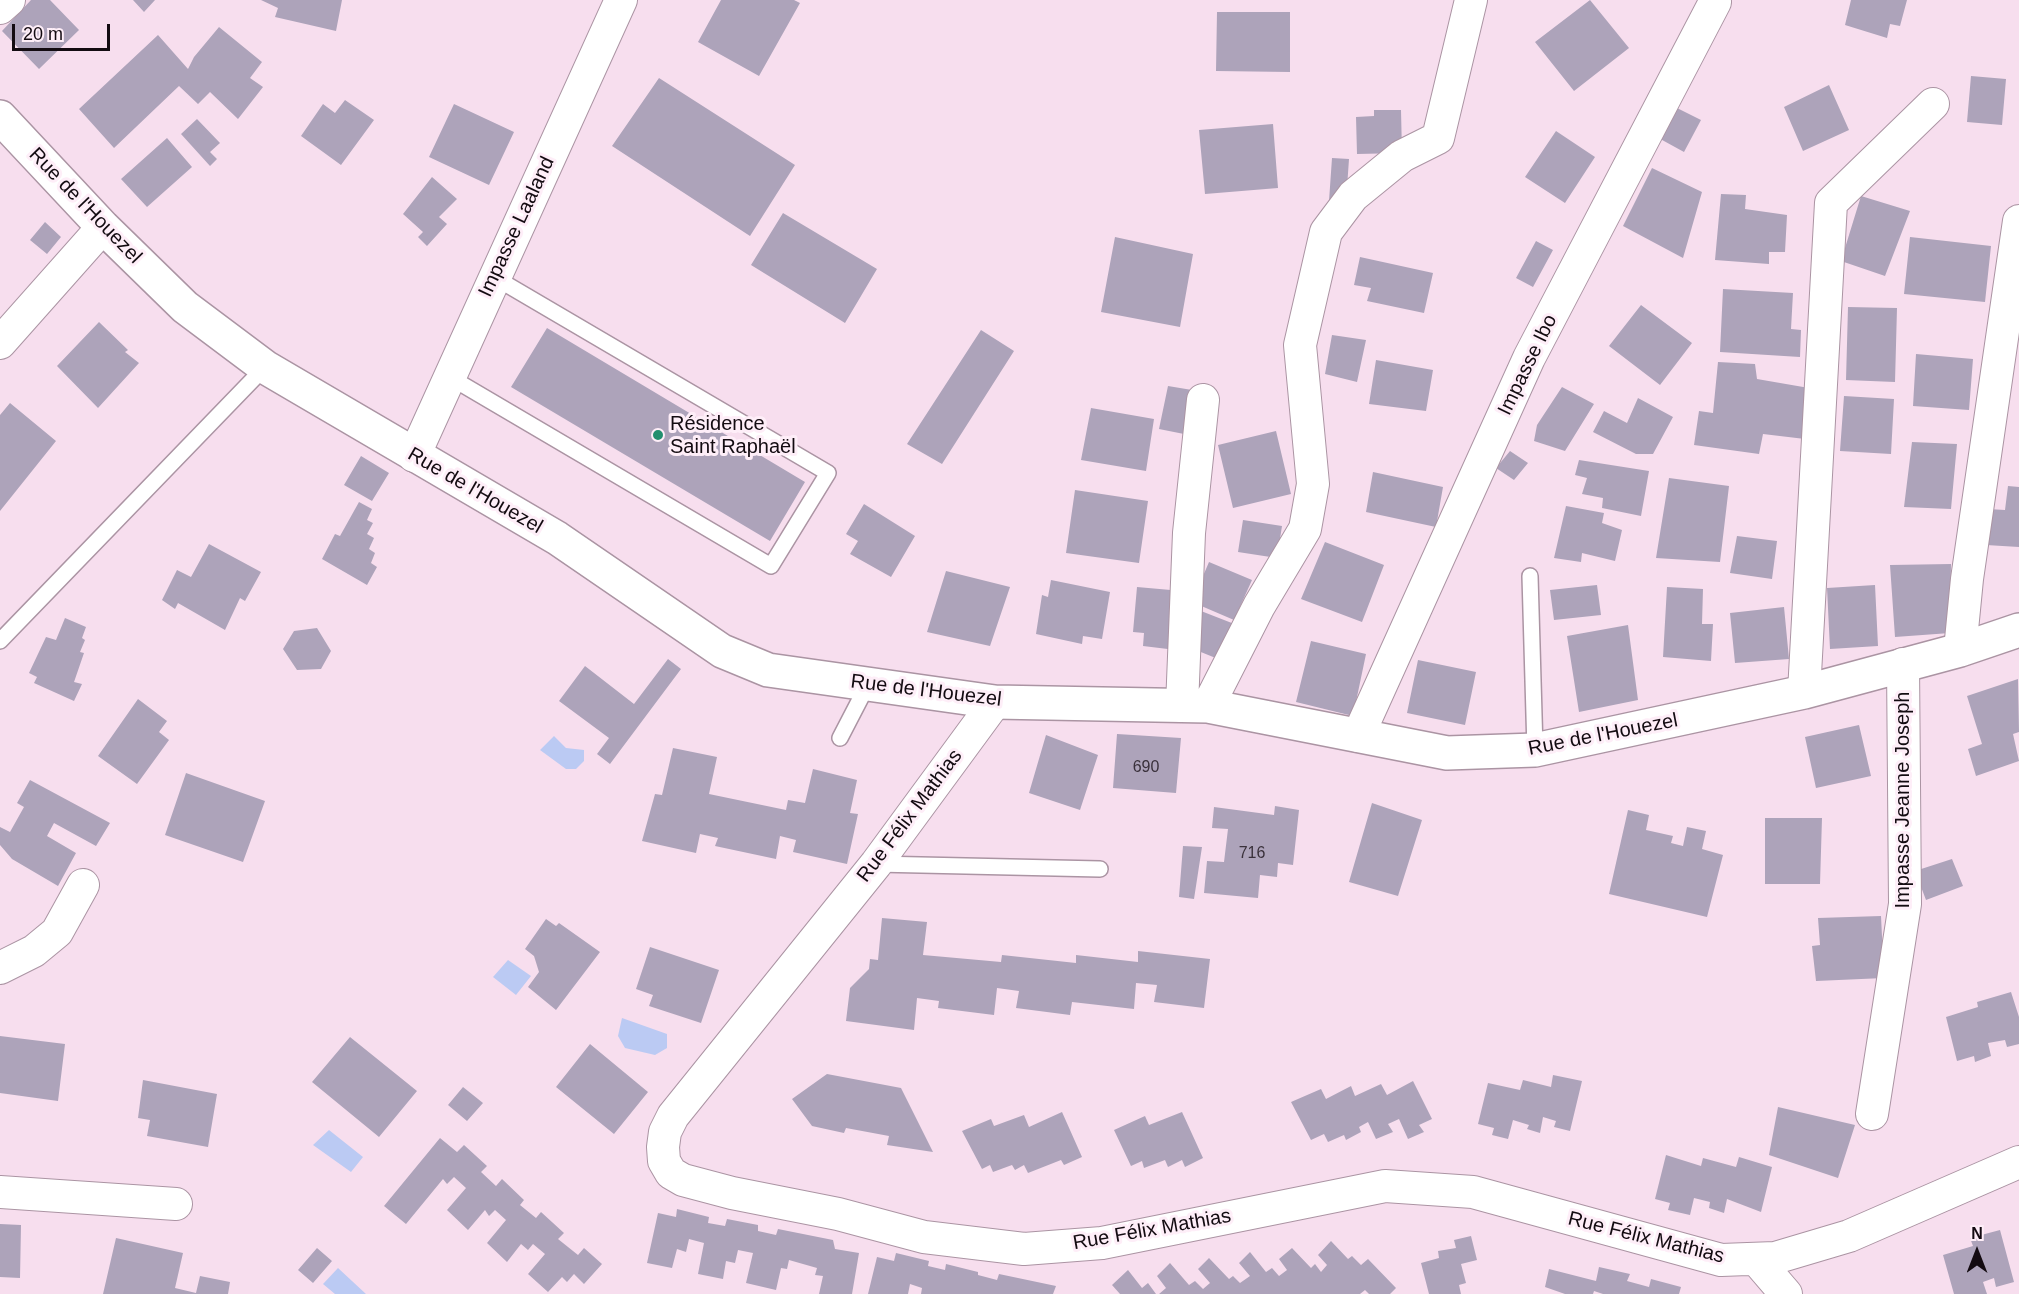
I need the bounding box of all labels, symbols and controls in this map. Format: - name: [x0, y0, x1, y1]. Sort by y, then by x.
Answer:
- scale bar: [15, 12, 112, 50]
- text: 20 m: [23, 24, 63, 44]
- street label: Rue de l'Houezel: [24, 143, 146, 269]
- street label: Impasse Laaland: [474, 153, 560, 301]
- street label: Impasse Ibo: [1493, 311, 1563, 419]
- place label: Résidence Saint Raphaël: [670, 412, 796, 459]
- marker: Résidence Saint Raphaël: [651, 428, 665, 442]
- street label: Rue de l'Houezel: [403, 443, 547, 539]
- street label: Rue de l'Houezel: [849, 670, 1003, 712]
- street label: Impasse Jeanne Joseph: [1891, 692, 1915, 908]
- street label: Rue de l'Houezel: [1526, 709, 1680, 761]
- street label: Rue Félix Mathias: [852, 745, 968, 887]
- house number: 690: [1133, 758, 1159, 778]
- house number: 716: [1239, 844, 1265, 864]
- street label: Rue Félix Mathias: [1071, 1204, 1233, 1256]
- street label: Rue Félix Mathias: [1565, 1207, 1727, 1269]
- north arrow: [1947, 1222, 2007, 1282]
- text: N: [1971, 1225, 1983, 1242]

